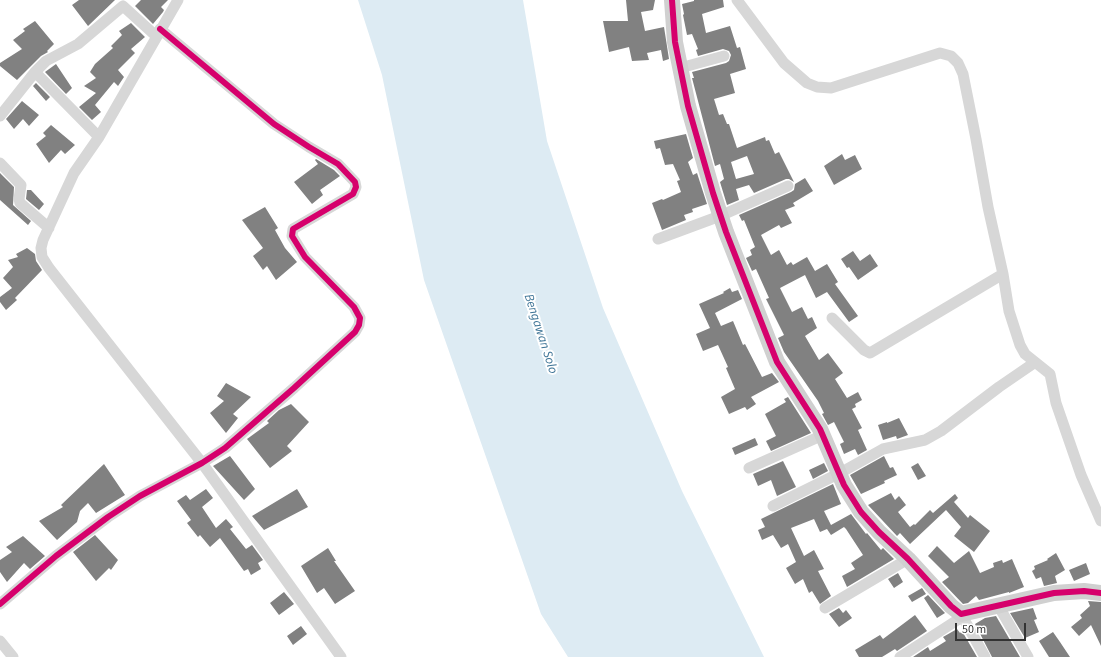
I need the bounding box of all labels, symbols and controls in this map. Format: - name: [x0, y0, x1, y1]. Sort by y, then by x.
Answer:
- water label: Bengawan Solo: [520, 292, 560, 376]
- scale bar: [957, 615, 1028, 641]
- text: 50 m: [962, 621, 986, 638]

